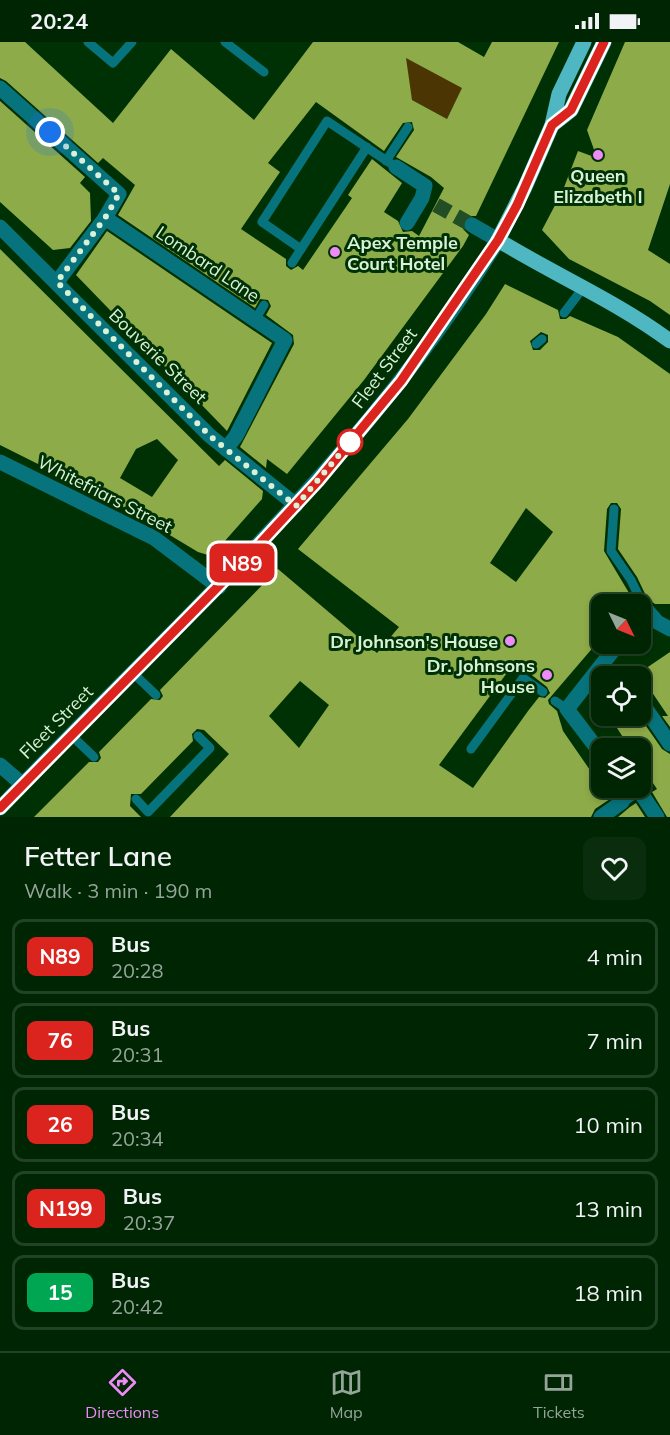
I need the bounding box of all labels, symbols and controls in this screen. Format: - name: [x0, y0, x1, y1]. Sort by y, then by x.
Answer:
- text: 20:24: [30, 7, 88, 35]
- your location: [35, 117, 65, 147]
- marker: Queen Elizabeth I: [591, 148, 605, 162]
- place label: Queen Elizabeth I: [553, 164, 643, 208]
- street label: Lombard Lane: [152, 221, 264, 307]
- place label: Apex Temple Court Hotel: [347, 231, 458, 275]
- marker: Apex Temple Court Hotel: [328, 245, 342, 259]
- street label: Bouverie Street: [104, 304, 212, 408]
- street label: Fleet Street: [346, 323, 422, 413]
- unlabelled marker: [337, 429, 363, 455]
- street label: Whitefriars Street: [34, 450, 176, 538]
- line badge: N89: [208, 544, 276, 582]
- text: N89: [221, 550, 263, 576]
- north arrow: [591, 594, 651, 654]
- map controls: [591, 594, 651, 798]
- place label: Dr Johnson's House: [330, 630, 498, 653]
- marker: Dr Johnson's House: [503, 634, 517, 648]
- place label: Dr. Johnsons House: [427, 654, 535, 698]
- button: locate: [591, 666, 651, 726]
- marker: Dr. Johnsons House: [540, 668, 554, 682]
- street label: Fleet Street: [14, 680, 98, 764]
- button: layers: [591, 738, 651, 798]
- button: heart: [583, 837, 646, 900]
- text: Fetter Lane: [24, 838, 172, 873]
- text: Walk · 3 min · 190 m: [24, 878, 212, 903]
- text: Bus: [111, 930, 150, 958]
- text: N89: [39, 943, 81, 969]
- text: 4 min: [587, 943, 643, 971]
- text: 20:28: [111, 958, 164, 983]
- text: Bus: [111, 1014, 150, 1042]
- text: 76: [47, 1027, 73, 1053]
- text: 7 min: [587, 1027, 643, 1055]
- text: 20:31: [111, 1042, 164, 1067]
- text: Bus: [111, 1098, 150, 1126]
- text: 26: [47, 1111, 73, 1137]
- text: 10 min: [573, 1111, 643, 1139]
- text: 20:34: [111, 1126, 164, 1151]
- text: Bus: [123, 1182, 162, 1210]
- text: N199: [39, 1195, 93, 1221]
- text: 13 min: [573, 1195, 643, 1223]
- text: 20:37: [123, 1210, 175, 1235]
- text: Bus: [111, 1266, 150, 1294]
- text: 15: [47, 1279, 73, 1305]
- text: 18 min: [573, 1279, 643, 1307]
- text: 20:42: [111, 1294, 164, 1319]
- tab: Directions: [85, 1366, 159, 1422]
- tab: Map: [330, 1366, 363, 1422]
- tab: Tickets: [533, 1366, 585, 1422]

